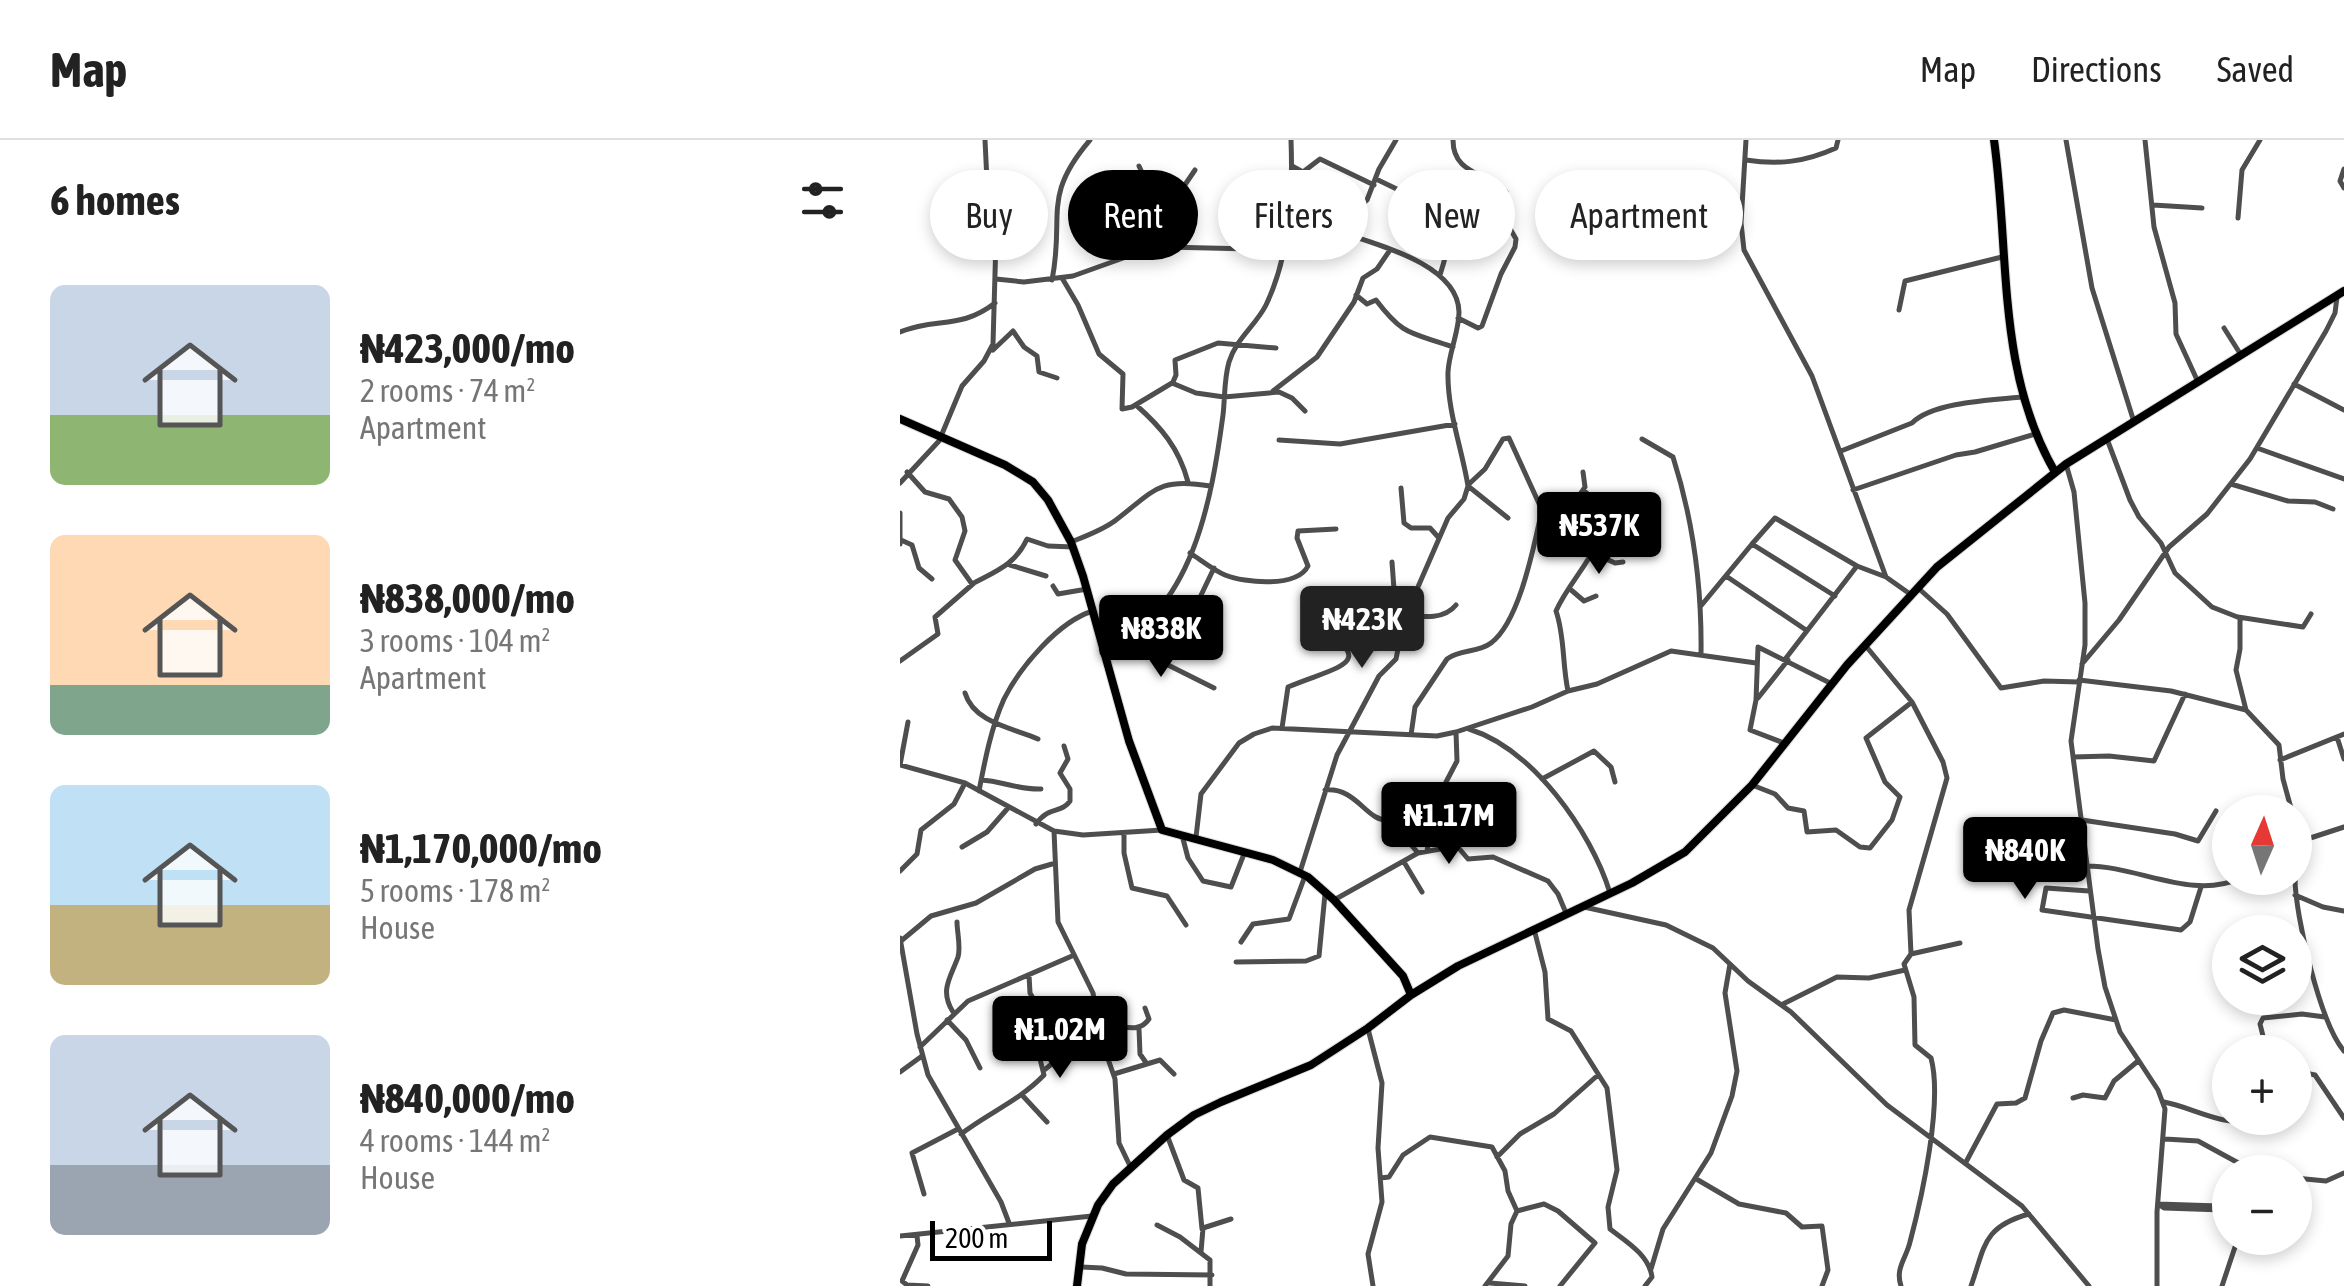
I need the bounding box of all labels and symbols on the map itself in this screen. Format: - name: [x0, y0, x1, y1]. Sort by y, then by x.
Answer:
- pin: ₦537K: [1529, 492, 1669, 577]
- pin: ₦423K: [1292, 586, 1432, 671]
- pin: ₦838K: [1091, 595, 1231, 680]
- pin: ₦1.17M: [1368, 782, 1530, 867]
- north arrow: [2212, 795, 2312, 895]
- pin: ₦840K: [1955, 817, 2095, 902]
- pin: ₦1.02M: [979, 996, 1141, 1081]
- scale bar: [930, 1216, 1052, 1260]

